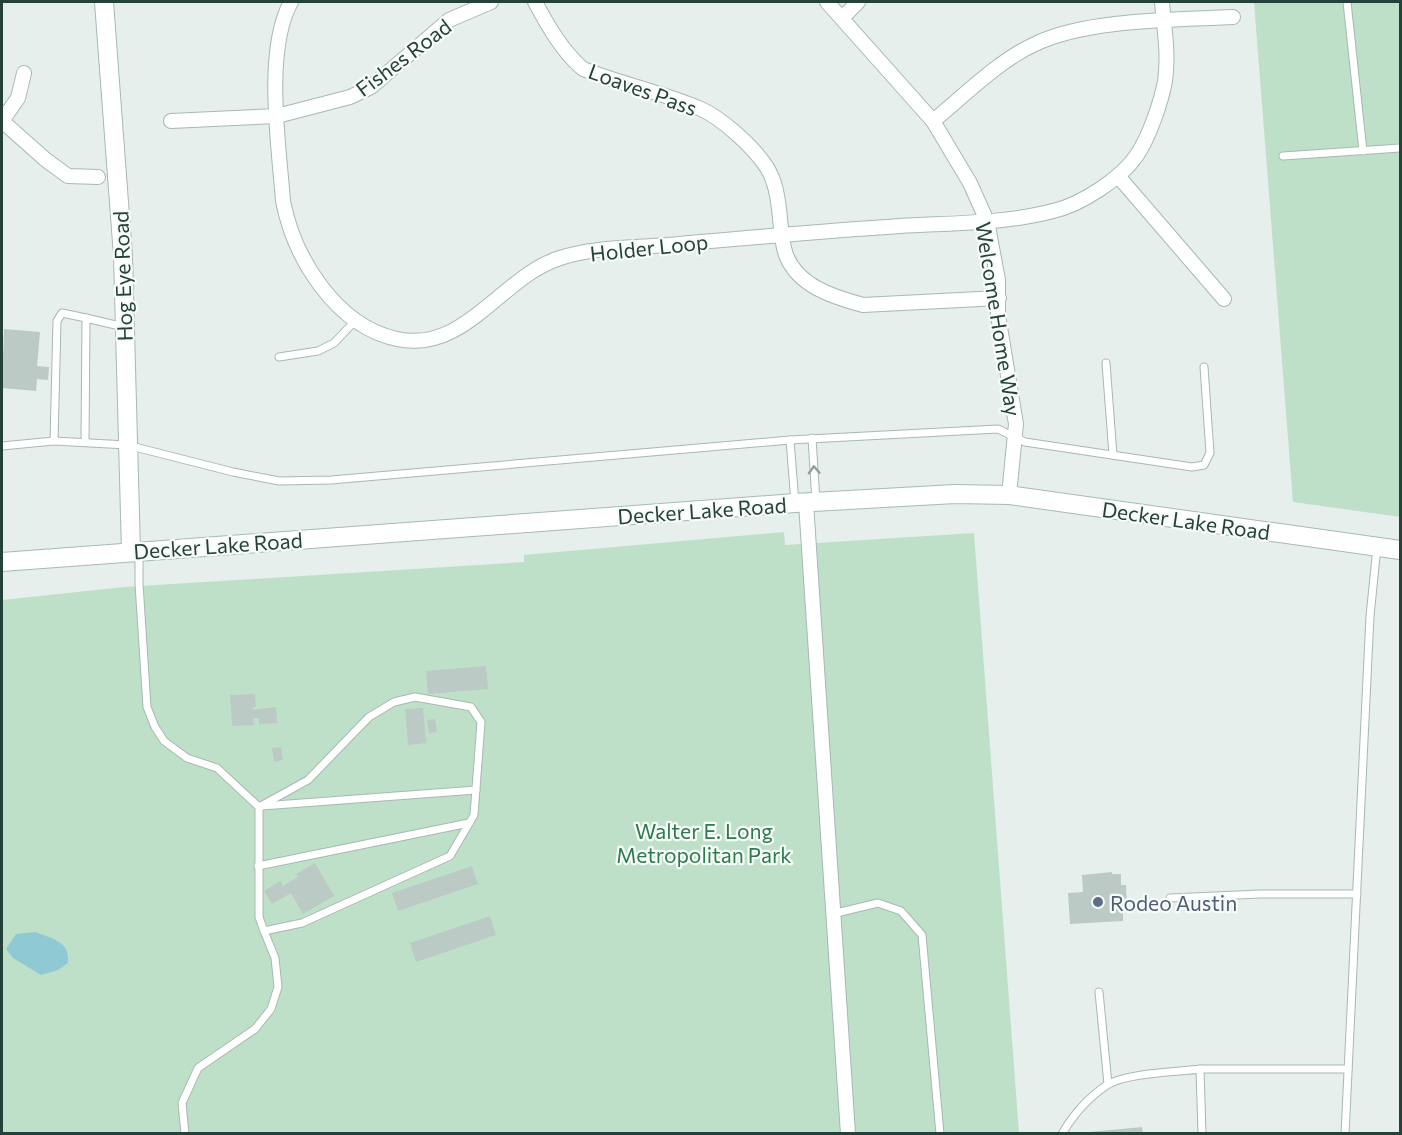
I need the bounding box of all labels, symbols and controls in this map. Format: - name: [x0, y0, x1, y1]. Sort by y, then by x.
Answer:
- street label: Fishes Road: [350, 13, 456, 101]
- street label: Loaves Pass: [585, 58, 701, 120]
- street label: Hog Eye Road: [107, 210, 137, 342]
- street label: Welcome Home Way: [971, 220, 1027, 418]
- street label: Holder Loop: [589, 228, 709, 266]
- one-way arrow: [808, 466, 821, 475]
- street label: Decker Lake Road: [617, 492, 787, 528]
- street label: Decker Lake Road: [1100, 496, 1272, 544]
- street label: Decker Lake Road: [133, 527, 303, 563]
- park label: Walter E. Long Metropolitan Park: [616, 818, 792, 867]
- place label: Rodeo Austin: [1110, 890, 1237, 915]
- marker: Rodeo Austin: [1091, 895, 1105, 909]

